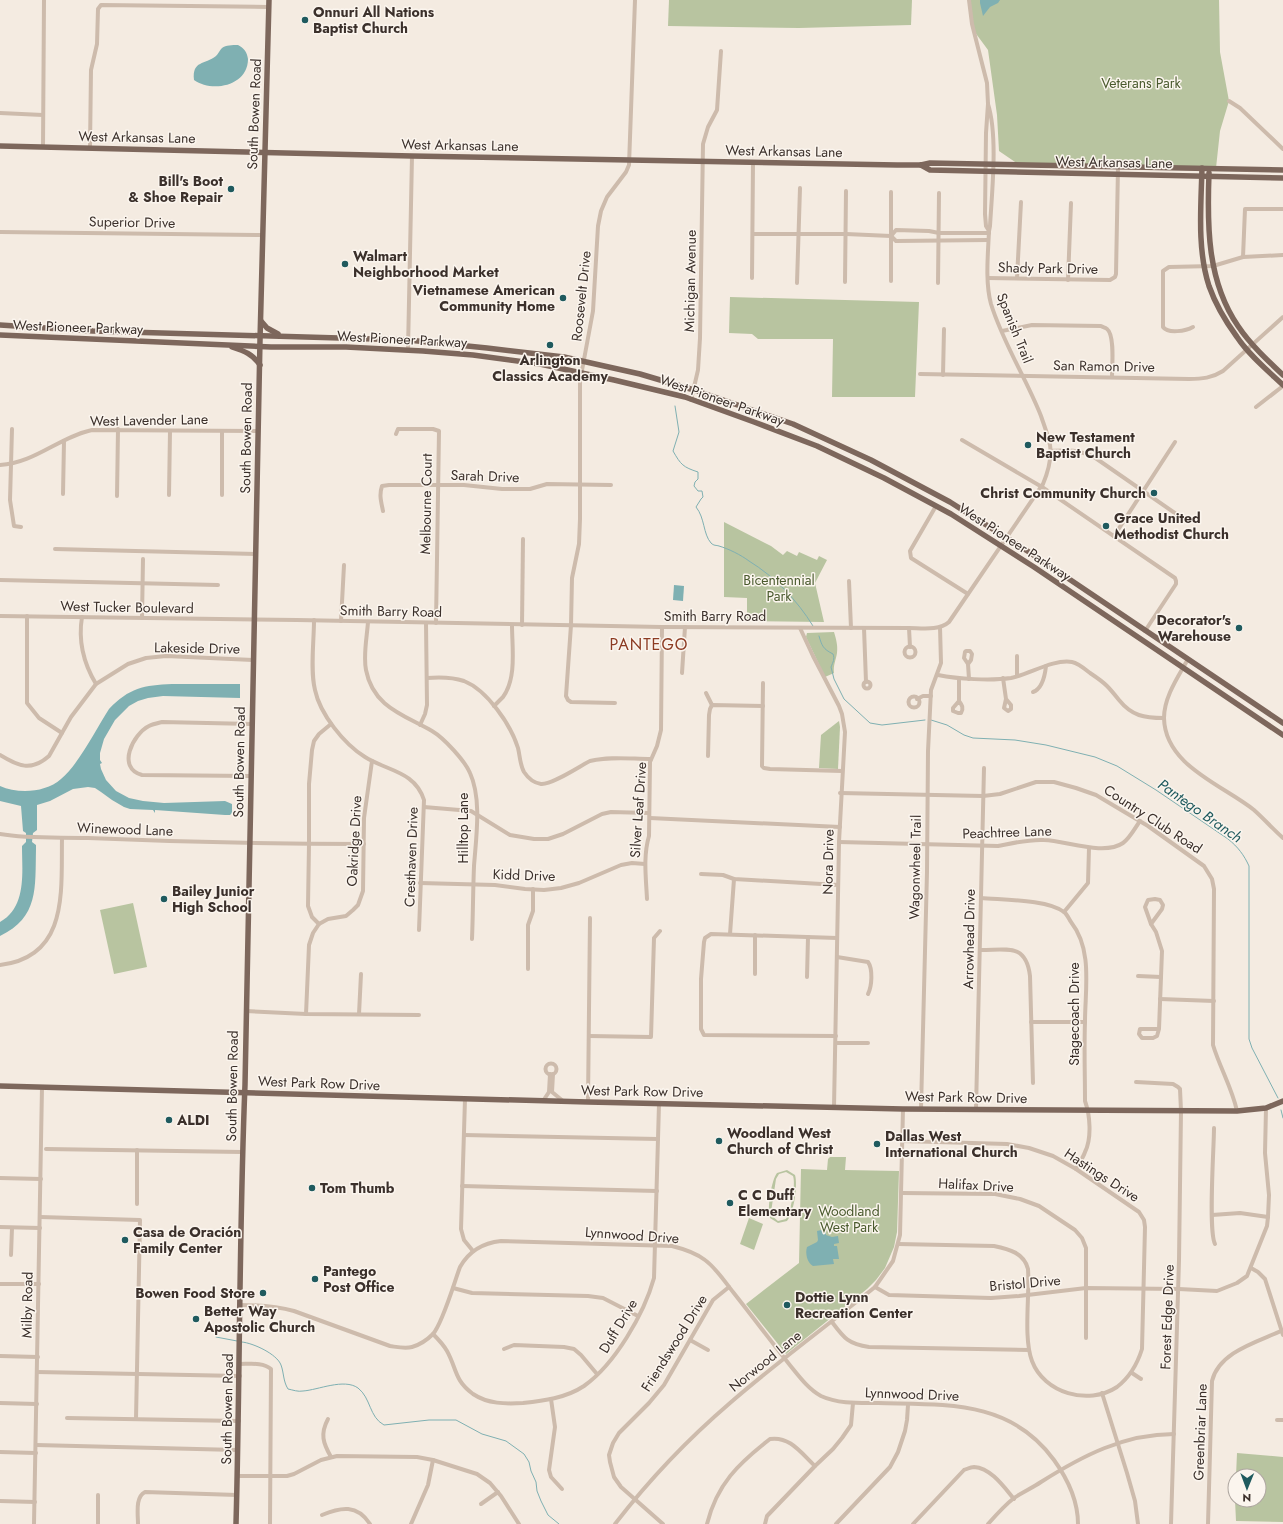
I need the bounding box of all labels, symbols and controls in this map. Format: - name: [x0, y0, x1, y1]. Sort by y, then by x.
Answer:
- place label: Onnuri All Nations Baptist Church: [313, 2, 435, 38]
- marker: Onnuri All Nations Baptist Church: [300, 15, 310, 25]
- street label: South Bowen Road: [242, 58, 266, 170]
- park label: Veterans Park: [1101, 73, 1182, 93]
- street label: West Arkansas Lane: [78, 126, 196, 148]
- street label: West Arkansas Lane: [401, 134, 519, 156]
- street label: West Arkansas Lane: [725, 140, 843, 162]
- street label: West Arkansas Lane: [1055, 151, 1173, 173]
- place label: Bill's Boot & Shoe Repair: [128, 171, 224, 207]
- marker: Bill's Boot & Shoe Repair: [226, 184, 236, 194]
- street label: Superior Drive: [89, 211, 175, 233]
- street label: Michigan Avenue: [679, 230, 701, 332]
- place label: Walmart Neighborhood Market: [353, 246, 499, 282]
- street label: Roosevelt Drive: [566, 250, 596, 342]
- street label: Shady Park Drive: [998, 257, 1098, 279]
- marker: Walmart Neighborhood Market: [340, 259, 350, 269]
- place label: Vietnamese American Community Home: [412, 280, 555, 316]
- street label: Spanish Trail: [992, 290, 1038, 366]
- marker: Vietnamese American Community Home: [558, 293, 568, 303]
- street label: West Pioneer Parkway: [12, 315, 144, 339]
- street label: West Pioneer Parkway: [336, 326, 468, 352]
- marker: Arlington Classics Academy: [545, 340, 555, 350]
- place label: Arlington Classics Academy: [492, 350, 608, 386]
- street label: San Ramon Drive: [1053, 355, 1155, 377]
- street label: West Pioneer Parkway: [657, 369, 788, 431]
- street label: South Bowen Road: [235, 382, 257, 494]
- street label: West Lavender Lane: [90, 409, 208, 431]
- place label: New Testament Baptist Church: [1036, 427, 1135, 463]
- marker: New Testament Baptist Church: [1023, 440, 1033, 450]
- street label: Melbourne Court: [415, 453, 437, 555]
- street label: Sarah Drive: [450, 465, 520, 487]
- place label: Christ Community Church: [980, 483, 1146, 503]
- marker: Christ Community Church: [1149, 488, 1159, 498]
- street label: West Pioneer Parkway: [955, 498, 1076, 586]
- place label: Grace United Methodist Church: [1114, 508, 1229, 544]
- marker: Grace United Methodist Church: [1101, 521, 1111, 531]
- park label: Bicentennial Park: [743, 570, 815, 606]
- street label: West Tucker Boulevard: [60, 596, 194, 618]
- street label: Smith Barry Road: [340, 600, 442, 622]
- street label: Smith Barry Road: [664, 606, 766, 626]
- place label: Decorator's Warehouse: [1156, 610, 1232, 646]
- marker: Decorator's Warehouse: [1234, 623, 1244, 633]
- district label: PANTEGO: [610, 633, 688, 656]
- street label: Lakeside Drive: [154, 637, 240, 659]
- street label: South Bowen Road: [228, 706, 250, 818]
- street label: Silver Leaf Drive: [625, 761, 651, 859]
- water label: Pantego Branch: [1153, 774, 1247, 848]
- street label: Country Club Road: [1100, 780, 1206, 858]
- street label: Hilltop Lane: [453, 793, 473, 863]
- street label: Oakridge Drive: [342, 795, 366, 887]
- street label: Cresthaven Drive: [399, 807, 423, 907]
- street label: Wagonwheel Trail: [904, 815, 926, 919]
- street label: Winewood Lane: [77, 817, 173, 841]
- street label: Peachtree Lane: [962, 820, 1052, 844]
- street label: Nora Drive: [817, 829, 839, 895]
- street label: Kidd Drive: [492, 864, 556, 886]
- place label: Bailey Junior High School: [172, 881, 255, 917]
- street label: Arrowhead Drive: [958, 889, 980, 989]
- marker: Bailey Junior High School: [159, 894, 169, 904]
- street label: Stagecoach Drive: [1064, 962, 1084, 1066]
- street label: South Bowen Road: [221, 1030, 243, 1142]
- street label: West Park Row Drive: [257, 1071, 381, 1095]
- street label: West Park Row Drive: [581, 1080, 703, 1102]
- street label: West Park Row Drive: [905, 1086, 1027, 1108]
- place label: ALDI: [176, 1110, 209, 1130]
- marker: ALDI: [164, 1115, 174, 1125]
- place label: Woodland West Church of Christ: [727, 1123, 834, 1159]
- place label: Dallas West International Church: [885, 1126, 1018, 1162]
- marker: Woodland West Church of Christ: [714, 1136, 724, 1146]
- marker: Dallas West International Church: [872, 1139, 882, 1149]
- street label: Hastings Drive: [1061, 1143, 1143, 1207]
- street label: Halifax Drive: [938, 1173, 1014, 1197]
- place label: Tom Thumb: [320, 1178, 395, 1198]
- marker: Tom Thumb: [307, 1183, 317, 1193]
- place label: C C Duff Elementary: [738, 1185, 812, 1221]
- marker: C C Duff Elementary: [725, 1198, 735, 1208]
- park label: Woodland West Park: [818, 1201, 880, 1237]
- place label: Casa de Oración Family Center: [133, 1222, 241, 1258]
- street label: Lynnwood Drive: [584, 1222, 680, 1248]
- marker: Casa de Oración Family Center: [120, 1235, 130, 1245]
- place label: Pantego Post Office: [323, 1261, 395, 1297]
- street label: Forest Edge Drive: [1155, 1264, 1179, 1370]
- street label: Bristol Drive: [989, 1270, 1061, 1296]
- street label: Milby Road: [16, 1272, 38, 1338]
- marker: Pantego Post Office: [310, 1274, 320, 1284]
- place label: Bowen Food Store: [135, 1283, 255, 1303]
- place label: Dottie Lynn Recreation Center: [795, 1287, 913, 1323]
- marker: Bowen Food Store: [258, 1288, 268, 1298]
- street label: Friendswood Drive: [636, 1291, 712, 1395]
- street label: Duff Drive: [594, 1295, 642, 1357]
- marker: Dottie Lynn Recreation Center: [782, 1300, 792, 1310]
- place label: Better Way Apostolic Church: [203, 1301, 315, 1337]
- marker: Better Way Apostolic Church: [191, 1314, 201, 1324]
- street label: Norwood Lane: [724, 1326, 806, 1396]
- street label: South Bowen Road: [216, 1353, 238, 1465]
- street label: Lynnwood Drive: [865, 1382, 959, 1406]
- street label: Greenbriar Lane: [1188, 1383, 1212, 1481]
- north arrow: [1227, 1468, 1267, 1508]
- text: N: [1242, 1490, 1251, 1506]

